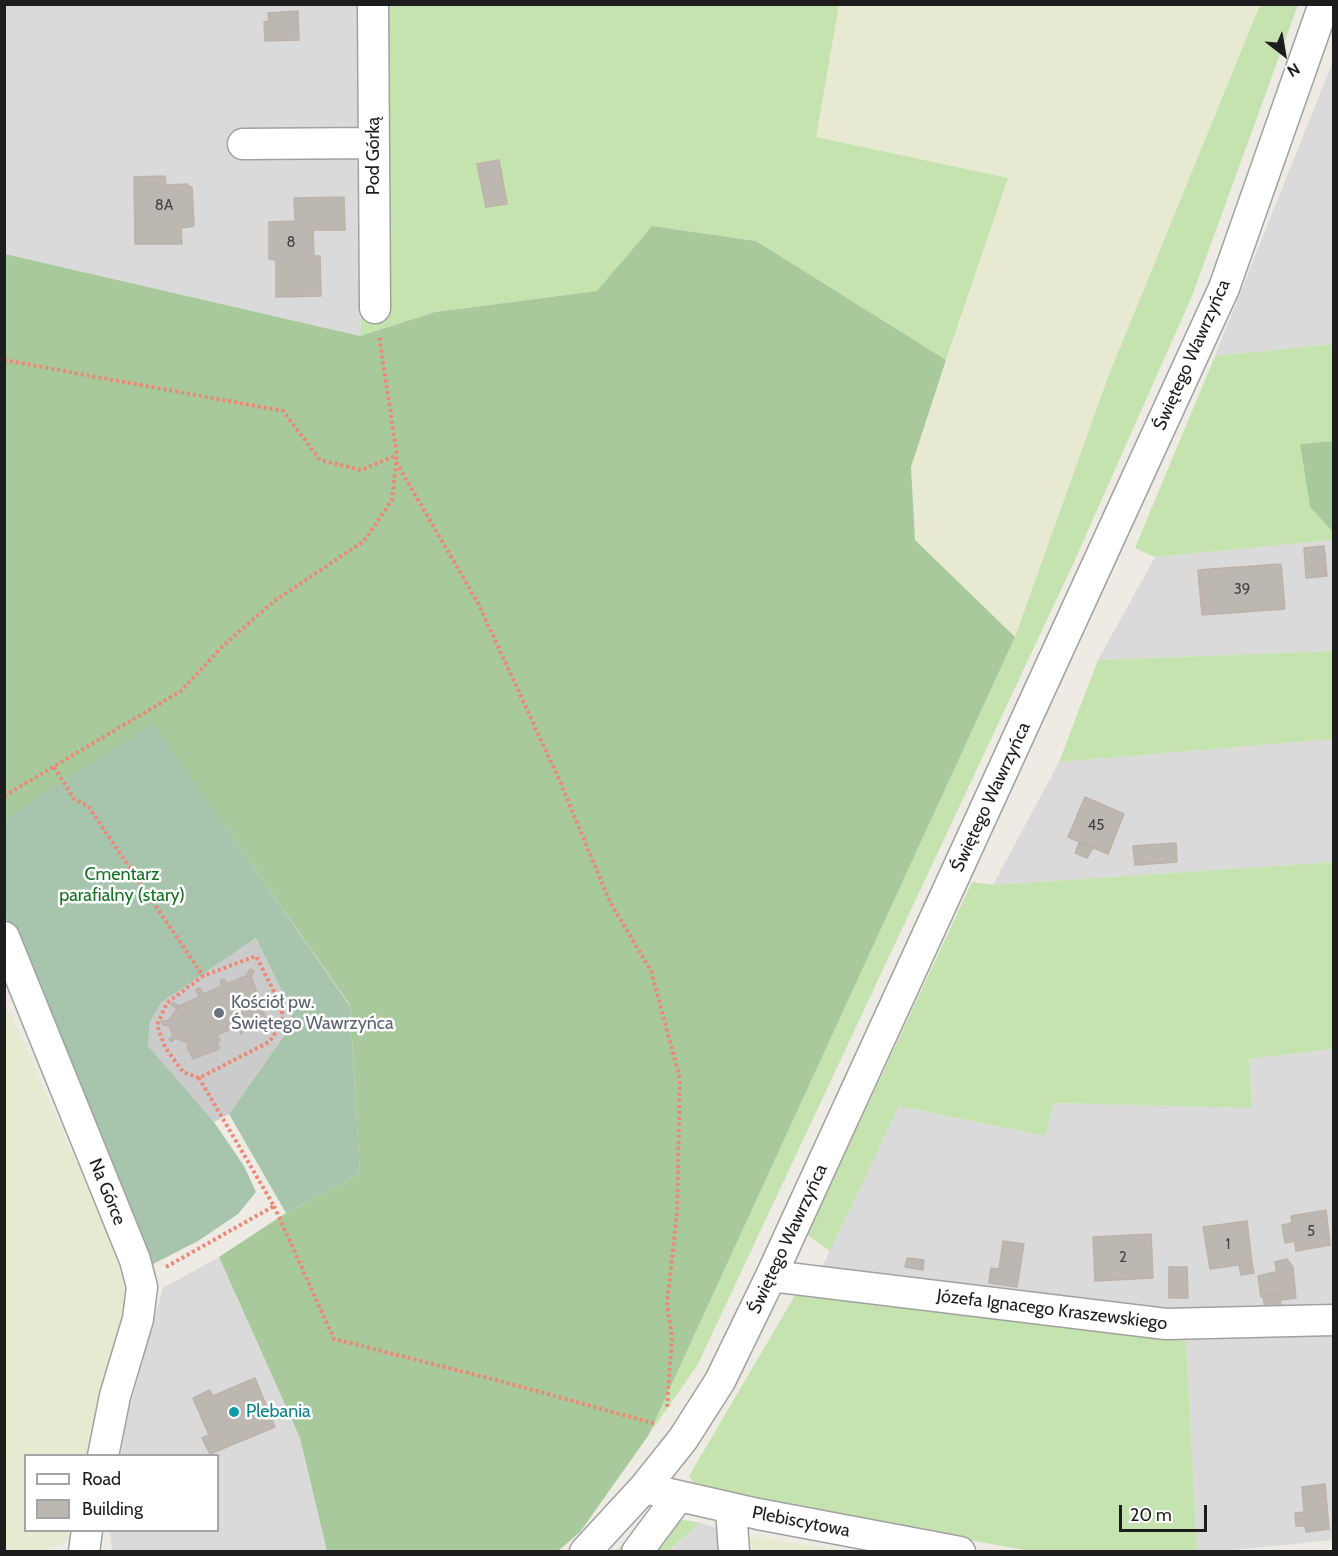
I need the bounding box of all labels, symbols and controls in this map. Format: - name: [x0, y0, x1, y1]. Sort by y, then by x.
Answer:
- north arrow: [1254, 24, 1314, 84]
- text: N: [1284, 59, 1303, 81]
- street label: Pod Górką: [363, 117, 385, 195]
- house number: 8A: [155, 197, 173, 215]
- house number: 8: [286, 234, 296, 252]
- street label: Świętego Wawrzyńca: [1149, 276, 1235, 434]
- house number: 39: [1234, 581, 1250, 599]
- street label: Świętego Wawrzyńca: [947, 719, 1035, 875]
- house number: 45: [1088, 817, 1104, 835]
- park label: Cmentarz parafialny (stary): [59, 864, 185, 906]
- place label: Kościół pw. Świętego Wawrzyńca: [231, 992, 394, 1034]
- marker: Kościół pw. Świętego Wawrzyńca: [212, 1006, 226, 1020]
- street label: Na Górce: [84, 1156, 130, 1228]
- street label: Świętego Wawrzyńca: [744, 1161, 832, 1317]
- house number: 5: [1307, 1223, 1315, 1241]
- house number: 1: [1226, 1236, 1230, 1254]
- house number: 2: [1119, 1249, 1127, 1267]
- street label: Józefa Ignacego Kraszewskiego: [936, 1285, 1168, 1335]
- place label: Plebania: [246, 1401, 311, 1423]
- marker: Plebania: [227, 1405, 241, 1419]
- legend: [24, 1454, 219, 1532]
- text: Road: [82, 1468, 121, 1490]
- scale bar: [1122, 1493, 1210, 1531]
- text: Building: [82, 1498, 143, 1520]
- street label: Plebiscytowa: [750, 1502, 852, 1542]
- text: 20 m: [1130, 1504, 1172, 1526]

